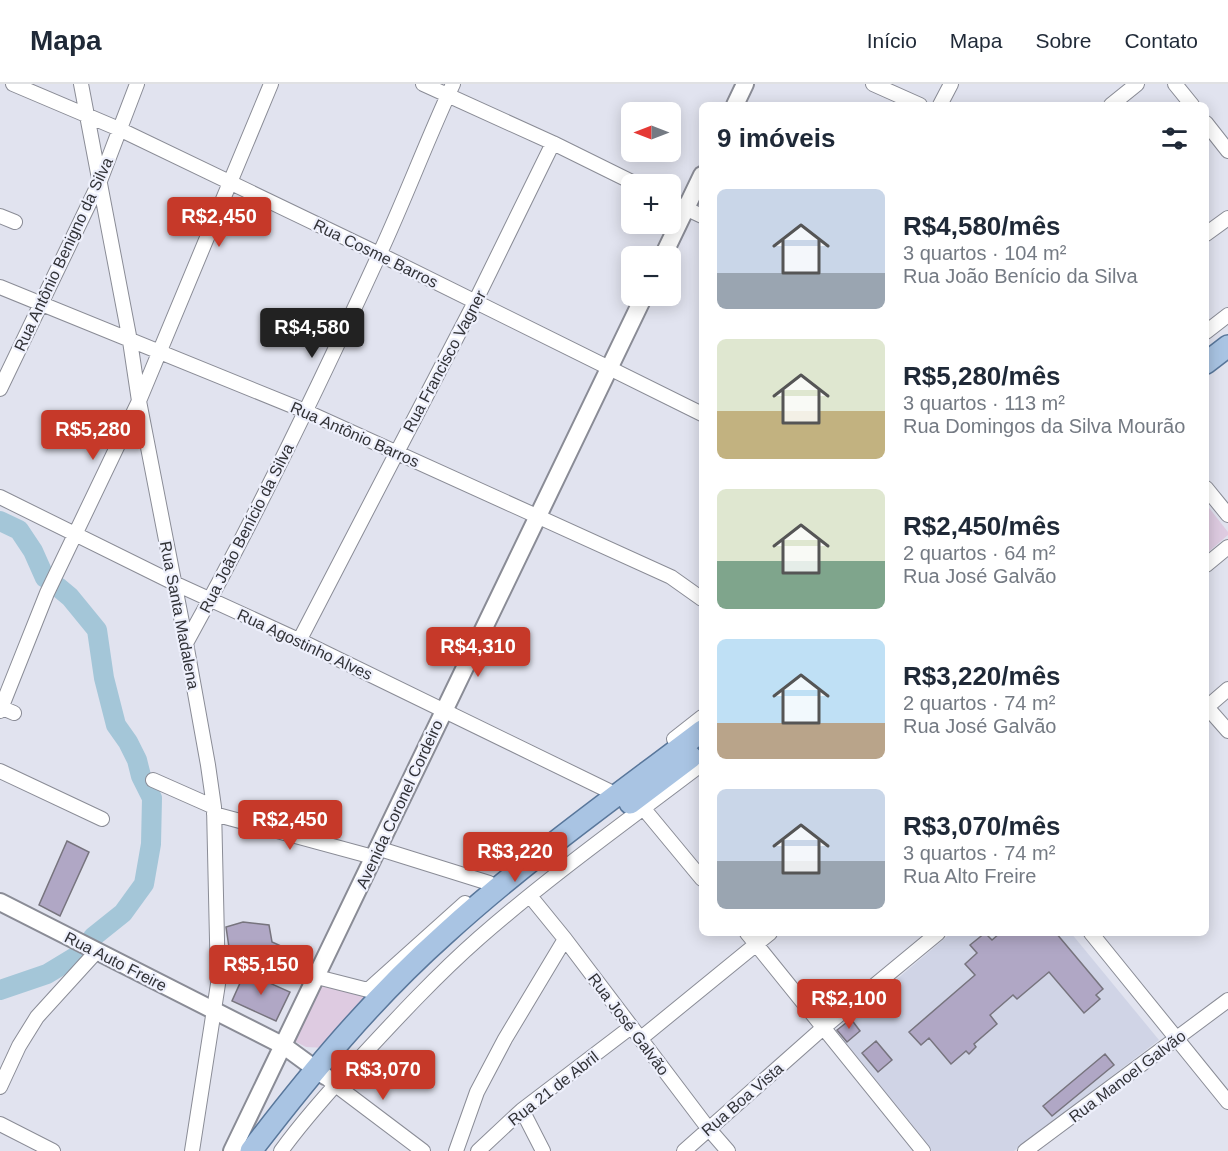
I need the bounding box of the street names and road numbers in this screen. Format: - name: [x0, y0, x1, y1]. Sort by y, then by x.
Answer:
- street label: Rua Antônio Benigno da Silva: [11, 155, 116, 354]
- street label: Rua Cosme Barros: [311, 216, 441, 291]
- street label: Rua Francisco Vagner: [400, 287, 489, 435]
- street label: Rua Antônio Barros: [288, 398, 422, 470]
- street label: Rua João Benício da Silva: [196, 441, 297, 616]
- street label: Rua Santa Madalena: [157, 540, 202, 691]
- street label: Rua Agostinho Alves: [235, 606, 375, 683]
- street label: Avenida Coronel Cordeiro: [353, 717, 446, 891]
- street label: Rua Auto Freire: [62, 928, 170, 994]
- street label: Rua José Galvão: [585, 970, 672, 1079]
- street label: Rua Manoel Galvão: [1066, 1027, 1189, 1126]
- street label: Rua 21 de Abril: [505, 1048, 602, 1129]
- street label: Rua Boa Vista: [698, 1059, 786, 1139]

